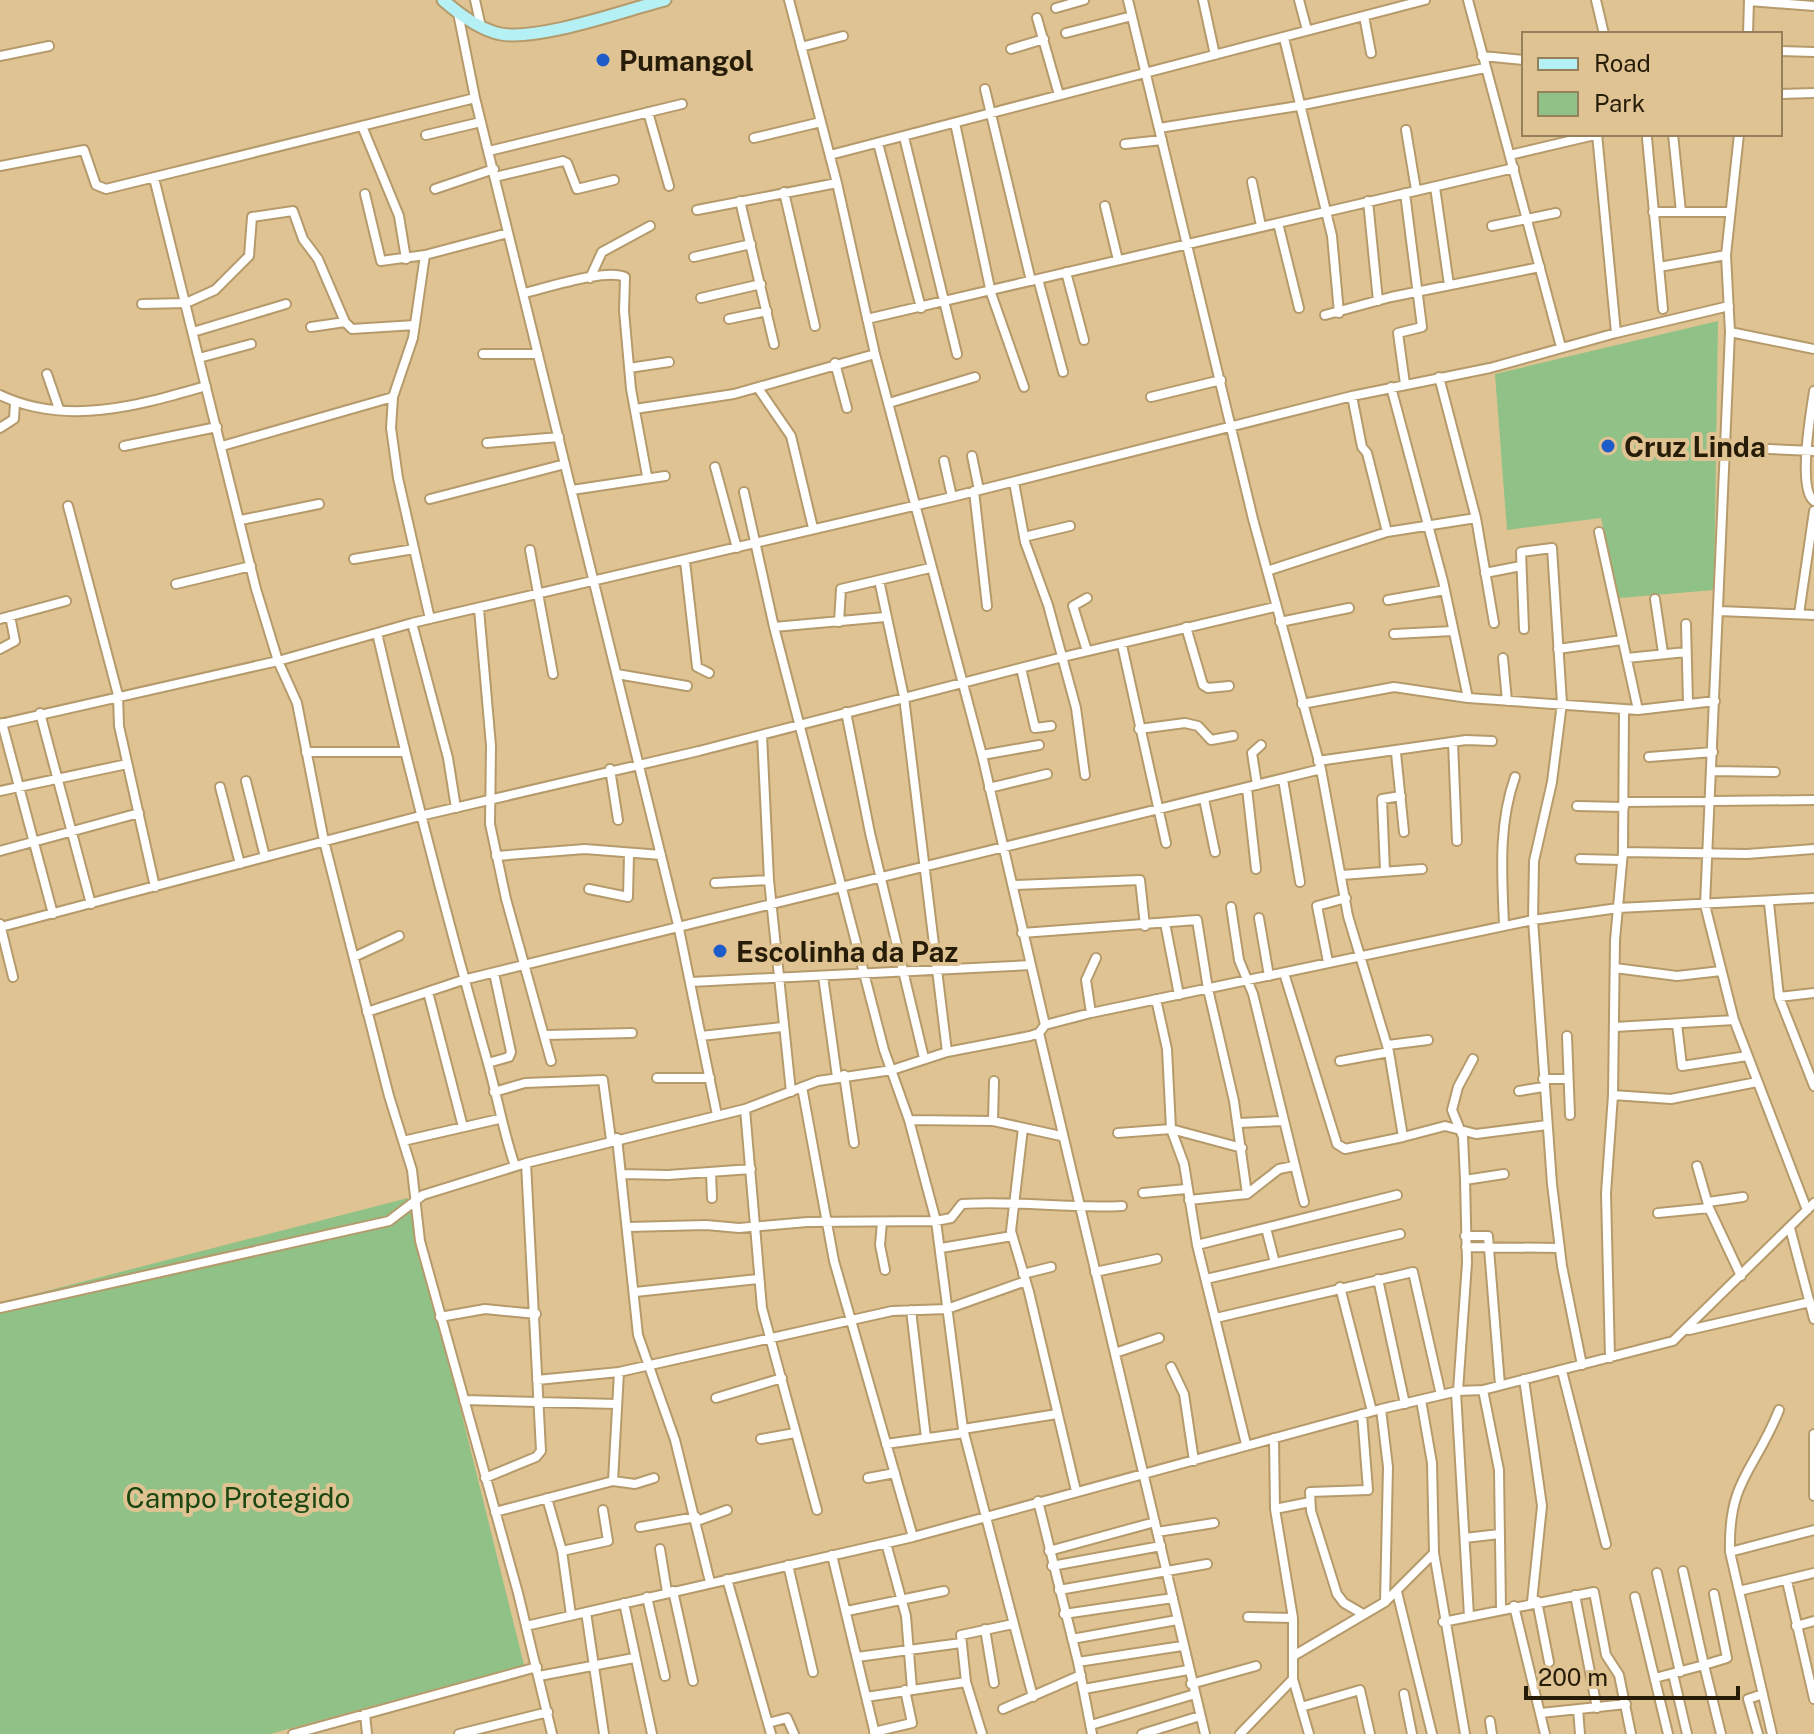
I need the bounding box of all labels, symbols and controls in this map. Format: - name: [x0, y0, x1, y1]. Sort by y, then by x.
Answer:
- legend: [1522, 32, 1782, 136]
- place label: Pumangol: [619, 44, 754, 77]
- text: Road: [1594, 49, 1651, 77]
- marker: Pumangol: [594, 51, 612, 69]
- text: Park: [1594, 89, 1645, 117]
- place label: Cruz Linda: [1624, 430, 1766, 463]
- marker: Cruz Linda: [1599, 437, 1617, 455]
- place label: Escolinha da Paz: [736, 935, 958, 968]
- marker: Escolinha da Paz: [711, 942, 729, 960]
- park label: Campo Protegido: [126, 1481, 350, 1514]
- scale bar: [1526, 1650, 1738, 1700]
- text: 200 m: [1538, 1663, 1608, 1691]

